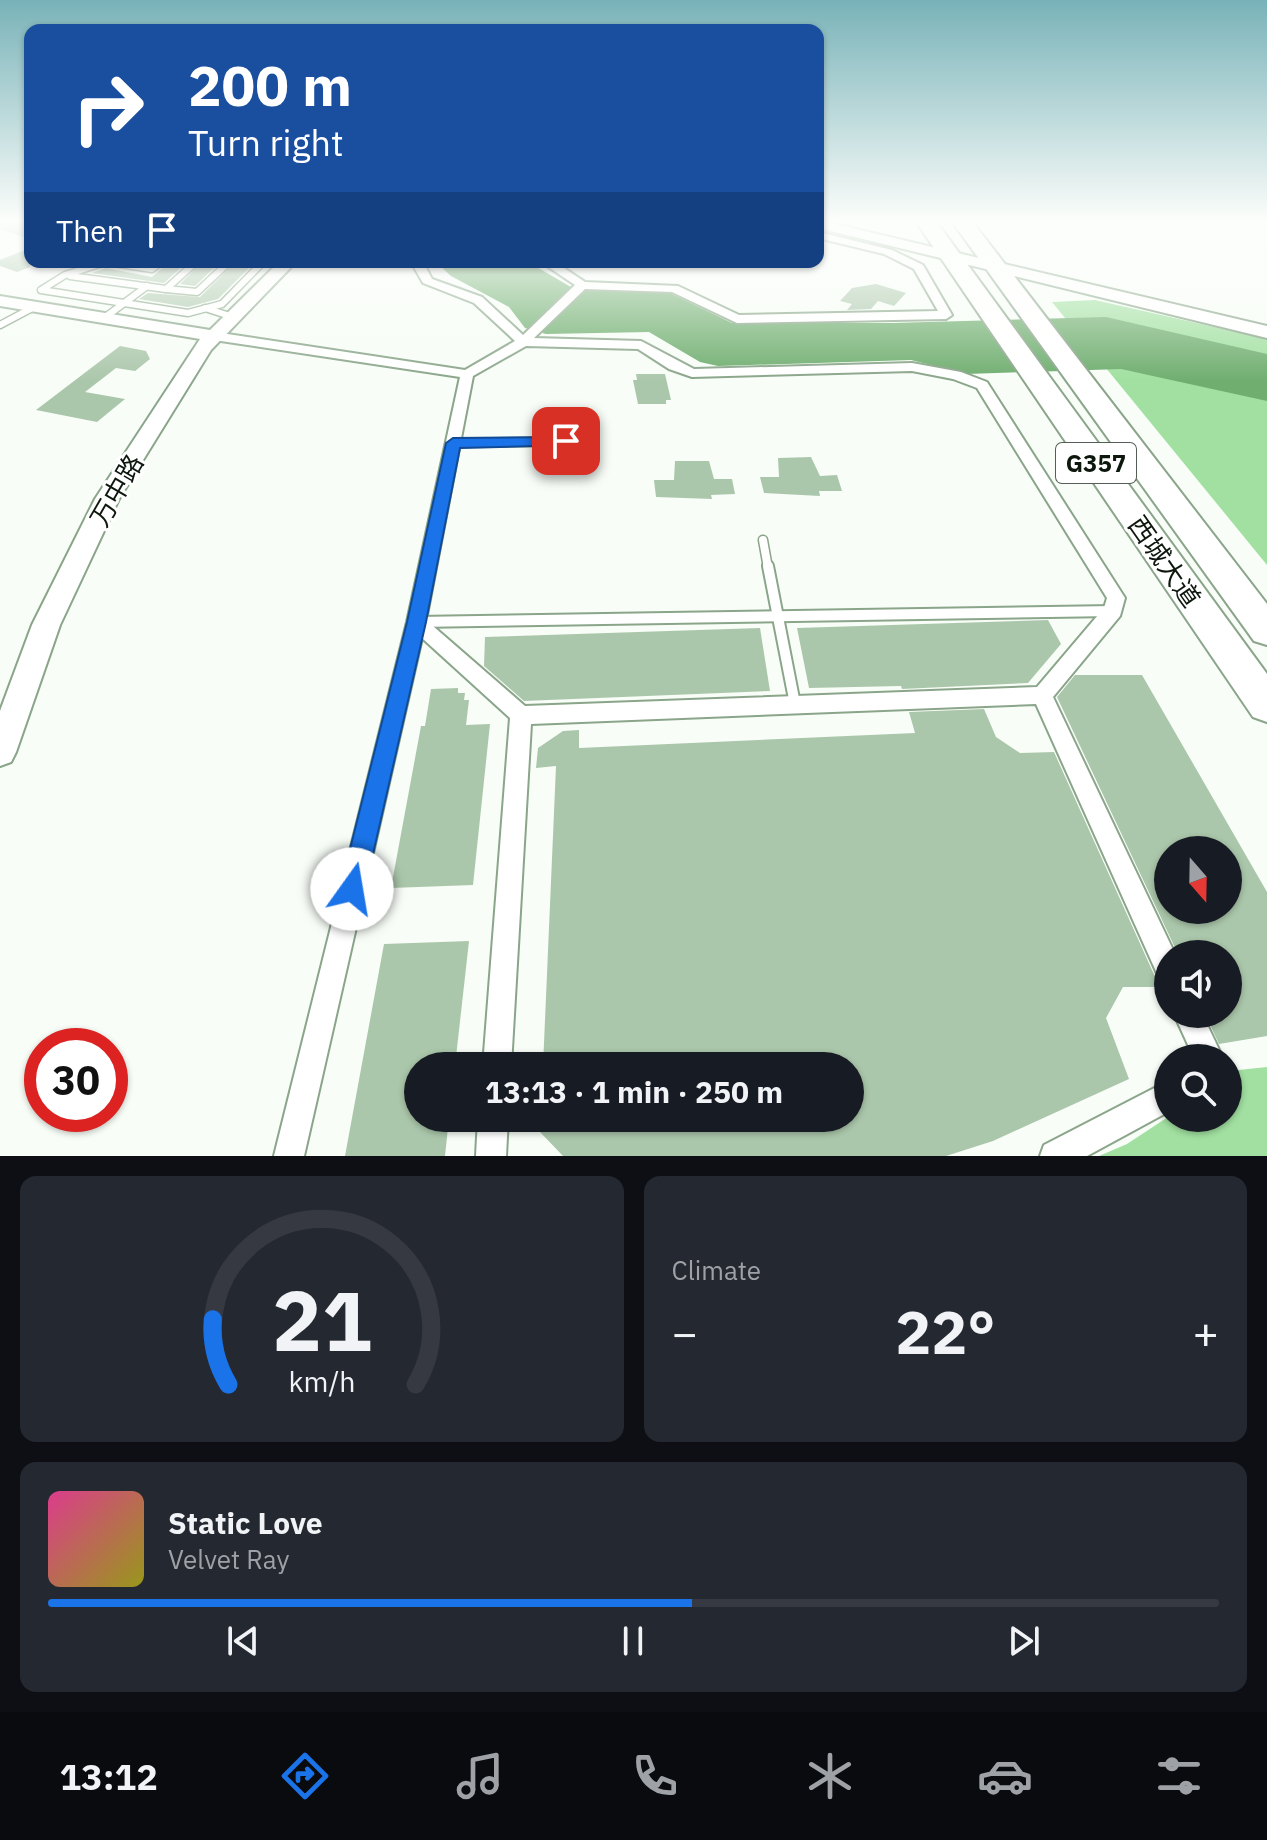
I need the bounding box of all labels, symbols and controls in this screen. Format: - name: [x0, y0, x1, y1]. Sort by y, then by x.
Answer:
- text: 200 m: [188, 49, 352, 121]
- icon: right: [56, 56, 160, 160]
- text: Turn right: [188, 119, 344, 166]
- icon: arrive: [140, 208, 184, 252]
- text: Then: [56, 211, 124, 250]
- pin: [532, 407, 600, 475]
- icon: arrive: [544, 419, 588, 463]
- road number: G357: [1056, 443, 1136, 483]
- street label: 万中路: [82, 448, 150, 532]
- street label: 西城大道: [1121, 509, 1209, 613]
- north arrow: [1154, 836, 1242, 924]
- map controls: [1154, 836, 1242, 1132]
- position arrow: [310, 847, 394, 931]
- button: sound: [1154, 940, 1242, 1028]
- speed limit sign: 30: [24, 1028, 128, 1132]
- button: search: [1154, 1044, 1242, 1132]
- text: 13:13 · 1 min · 250 m: [485, 1072, 783, 1111]
- text: Climate: [672, 1253, 761, 1287]
- text: 21: [272, 1266, 372, 1374]
- text: 22°: [895, 1292, 995, 1371]
- text: −: [672, 1304, 698, 1361]
- text: +: [1193, 1304, 1219, 1361]
- text: km/h: [288, 1363, 355, 1400]
- text: Static Love: [168, 1503, 323, 1542]
- text: Velvet Ray: [168, 1542, 289, 1576]
- icon: previous: [221, 1619, 265, 1663]
- icon: pause: [611, 1619, 655, 1663]
- icon: next: [1002, 1619, 1046, 1663]
- icon: directions: [277, 1748, 333, 1804]
- icon: music: [452, 1748, 508, 1804]
- icon: phone: [627, 1748, 683, 1804]
- icon: climate: [802, 1748, 858, 1804]
- icon: car: [977, 1748, 1033, 1804]
- icon: filters: [1151, 1748, 1207, 1804]
- text: 13:12: [59, 1753, 158, 1800]

